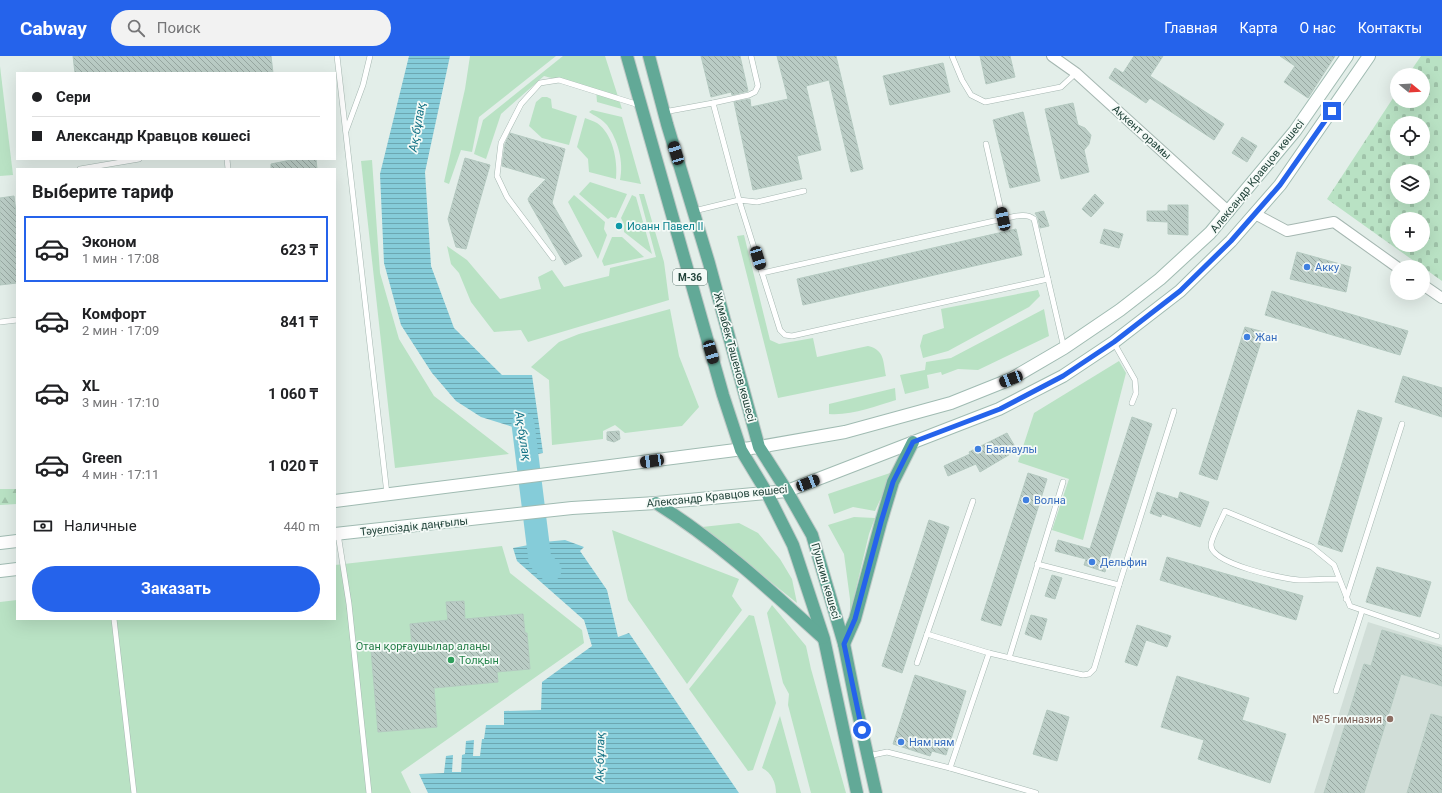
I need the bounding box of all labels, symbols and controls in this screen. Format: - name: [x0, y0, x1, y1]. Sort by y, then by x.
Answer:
- search box: [111, 10, 391, 46]
- text: Cabway: [20, 17, 87, 40]
- icon: search: [125, 17, 147, 39]
- text: Поиск: [157, 19, 201, 37]
- text: Главная: [1164, 20, 1217, 36]
- text: Карта: [1239, 20, 1278, 36]
- text: О нас: [1300, 20, 1336, 36]
- text: Контакты: [1358, 20, 1422, 36]
- north arrow: [1390, 68, 1430, 108]
- map controls: [1390, 68, 1430, 300]
- text: Сери: [56, 88, 91, 106]
- water label: Ақ-бұлақ: [406, 101, 428, 154]
- street label: Ақкент орамы: [1110, 102, 1174, 162]
- route end: [1323, 102, 1341, 120]
- button: locate: [1390, 116, 1430, 156]
- street label: Александр Кравцов көшесі: [1208, 117, 1307, 235]
- text: Александр Кравцов көшесі: [56, 127, 250, 145]
- car: [667, 140, 685, 166]
- button: layers: [1390, 164, 1430, 204]
- text: Выберите тариф: [32, 181, 174, 202]
- car: [995, 206, 1011, 232]
- button: +: [1390, 212, 1430, 252]
- place label: Иоанн Павел II: [627, 220, 704, 233]
- marker: Иоанн Павел II: [614, 221, 624, 231]
- icon: car: [34, 231, 70, 267]
- text: Эконом: [82, 233, 137, 251]
- text: 623 ₸: [280, 241, 318, 259]
- car: [749, 245, 767, 271]
- text: 1 мин · 17:08: [82, 251, 159, 266]
- button: −: [1390, 260, 1430, 300]
- place label: Акку: [1315, 261, 1340, 274]
- marker: Акку: [1302, 262, 1312, 272]
- road number: M-36: [673, 269, 707, 285]
- street label: Жұмабек Тәшенов көшесі: [711, 291, 758, 423]
- icon: car: [34, 303, 70, 339]
- text: Комфорт: [82, 305, 146, 323]
- text: 841 ₸: [280, 313, 318, 331]
- text: 2 мин · 17:09: [82, 323, 159, 338]
- place label: Жан: [1255, 331, 1277, 344]
- marker: Жан: [1242, 332, 1252, 342]
- car: [702, 339, 720, 365]
- car: [998, 369, 1024, 389]
- icon: car: [34, 375, 70, 411]
- text: XL: [82, 377, 100, 395]
- text: 1 060 ₸: [268, 385, 318, 403]
- text: 3 мин · 17:10: [82, 395, 159, 410]
- water label: Ақ-бұлақ: [512, 409, 534, 462]
- place label: Баянаулы: [986, 443, 1037, 456]
- marker: Баянаулы: [973, 444, 983, 454]
- icon: car: [34, 447, 70, 483]
- text: Green: [82, 449, 122, 467]
- car: [639, 453, 665, 469]
- text: 1 020 ₸: [268, 457, 318, 475]
- text: 4 мин · 17:11: [82, 467, 159, 482]
- car: [795, 473, 821, 493]
- street label: Александр Кравцов көшесі: [646, 483, 788, 510]
- place label: Волна: [1034, 494, 1066, 507]
- marker: Волна: [1021, 495, 1031, 505]
- street label: Тәуелсіздік даңғылы: [359, 514, 469, 539]
- icon: cash: [32, 515, 54, 537]
- text: Наличные: [64, 517, 137, 535]
- text: 440 m: [283, 519, 320, 534]
- street label: Пушкин көшесі: [808, 542, 843, 621]
- place label: Дельфин: [1100, 556, 1147, 569]
- marker: Дельфин: [1087, 557, 1097, 567]
- button: Заказать: [32, 566, 320, 612]
- park label: Отан қорғаушылар алаңы: [356, 640, 490, 653]
- place label: Толқын: [459, 654, 499, 667]
- marker: Толқын: [446, 655, 456, 665]
- place label: №5 гимназия: [1312, 713, 1382, 726]
- marker: №5 гимназия: [1385, 714, 1395, 724]
- route start: [853, 721, 871, 739]
- water label: Ақ-бұлақ: [593, 732, 607, 783]
- place label: Ням ням: [909, 736, 954, 749]
- marker: Ням ням: [896, 737, 906, 747]

